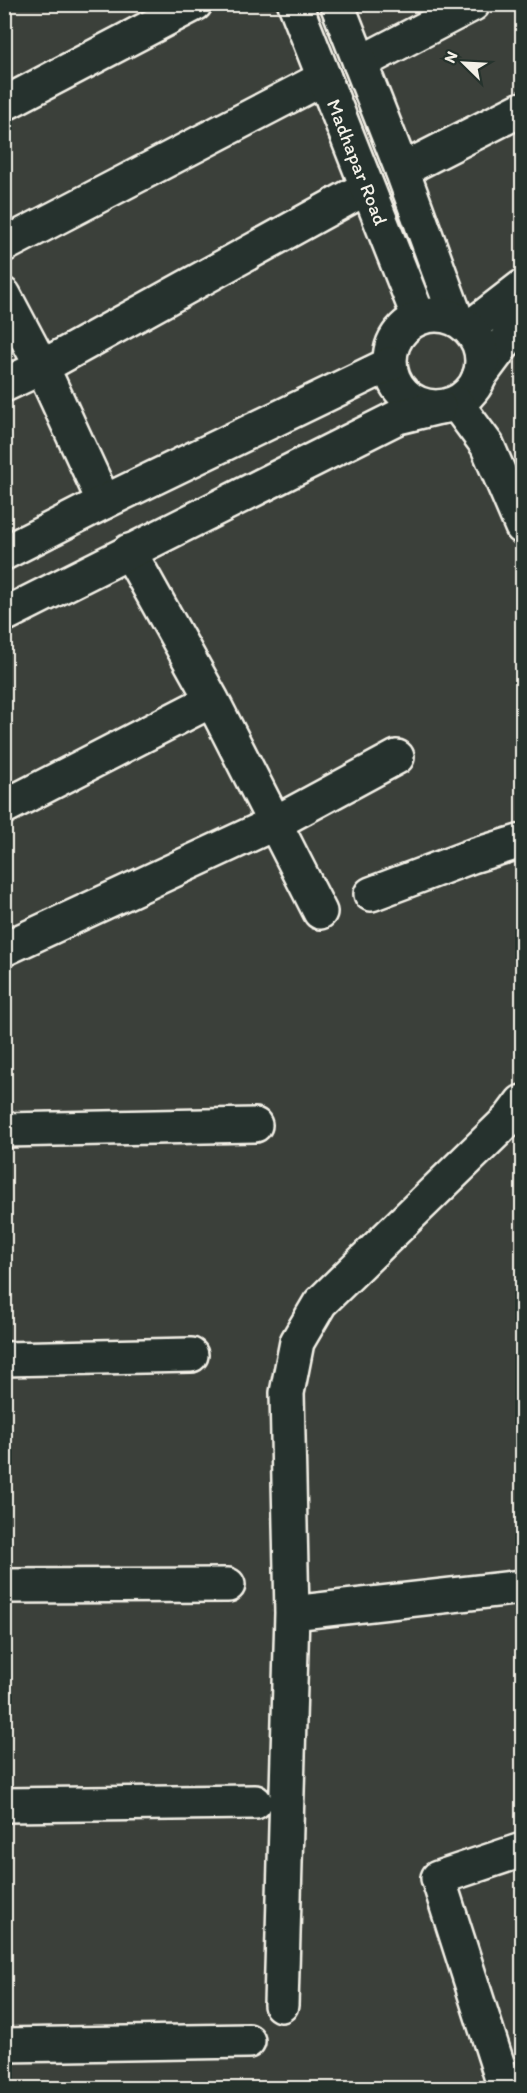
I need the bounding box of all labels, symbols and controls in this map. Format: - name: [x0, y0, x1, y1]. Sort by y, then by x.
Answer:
- north arrow: [434, 33, 494, 93]
- text: N: [440, 48, 462, 66]
- street label: Madhapar Road: [322, 96, 393, 229]

